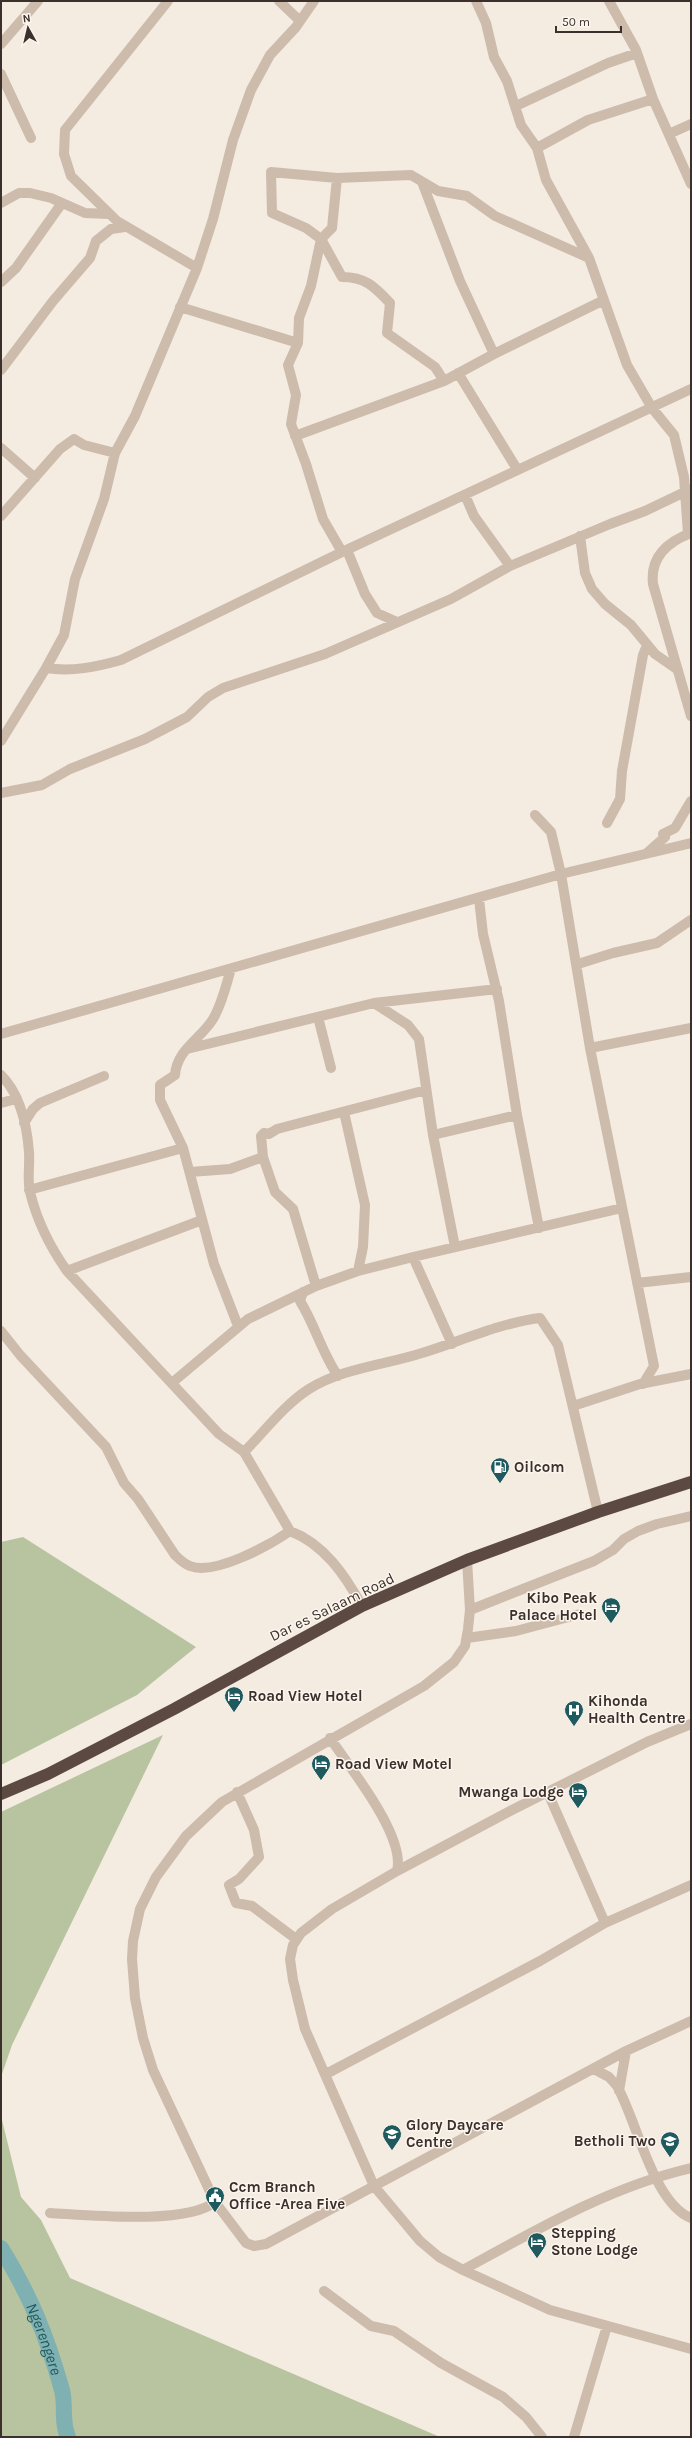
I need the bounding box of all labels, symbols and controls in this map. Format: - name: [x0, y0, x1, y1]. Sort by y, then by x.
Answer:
- north arrow: [8, 8, 48, 48]
- scale bar: [556, 8, 621, 34]
- text: N: [22, 12, 31, 26]
- text: 50 m: [562, 15, 590, 29]
- fuel station icon: Oilcom: [489, 1456, 511, 1484]
- place label: Oilcom: [514, 1458, 564, 1476]
- street label: Dar es Salaam Road: [267, 1569, 397, 1645]
- place label: Kibo Peak Palace Hotel: [509, 1589, 597, 1624]
- hotel icon: Kibo Peak Palace Hotel: [600, 1596, 622, 1624]
- hotel icon: Road View Hotel: [223, 1685, 245, 1713]
- place label: Road View Hotel: [248, 1687, 363, 1705]
- place label: Kihonda Health Centre: [588, 1692, 686, 1727]
- hospital icon: Kihonda Health Centre: [563, 1699, 585, 1727]
- hotel icon: Road View Motel: [310, 1753, 332, 1781]
- place label: Road View Motel: [335, 1755, 452, 1773]
- hotel icon: Mwanga Lodge: [567, 1781, 589, 1809]
- place label: Mwanga Lodge: [458, 1783, 564, 1801]
- place label: Glory Daycare Centre: [406, 2116, 504, 2151]
- school or university icon: Glory Daycare Centre: [381, 2123, 403, 2151]
- school or university icon: Betholi Two: [659, 2130, 681, 2158]
- place label: Betholi Two: [574, 2132, 656, 2150]
- place label: Ccm Branch Office -Area Five: [229, 2178, 345, 2213]
- public building icon: Ccm Branch Office -Area Five: [204, 2185, 226, 2213]
- place label: Stepping Stone Lodge: [551, 2224, 638, 2259]
- hotel icon: Stepping Stone Lodge: [526, 2231, 548, 2259]
- water label: Ngerengere: [22, 2300, 67, 2378]

